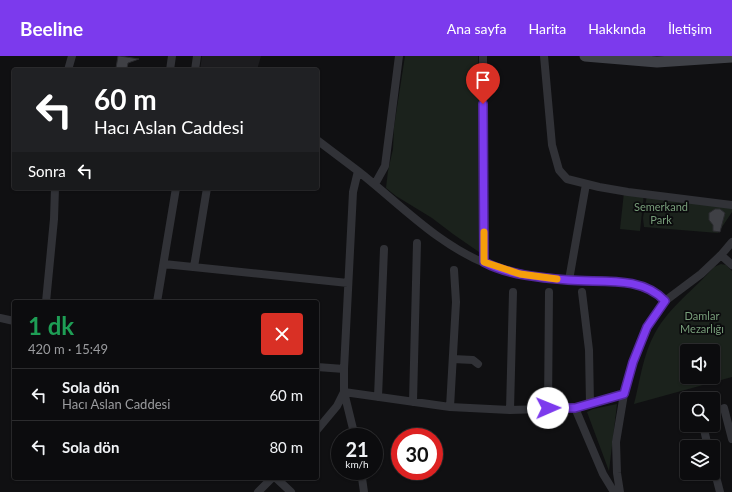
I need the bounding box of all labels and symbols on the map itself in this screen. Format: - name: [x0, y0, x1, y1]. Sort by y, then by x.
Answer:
- pin: [466, 63, 500, 104]
- park label: Semerkand Park: [634, 200, 688, 226]
- park label: Damlar Mezarlığı: [680, 309, 724, 335]
- position arrow: [527, 387, 569, 429]
- speed limit sign: 30: [391, 428, 443, 480]

